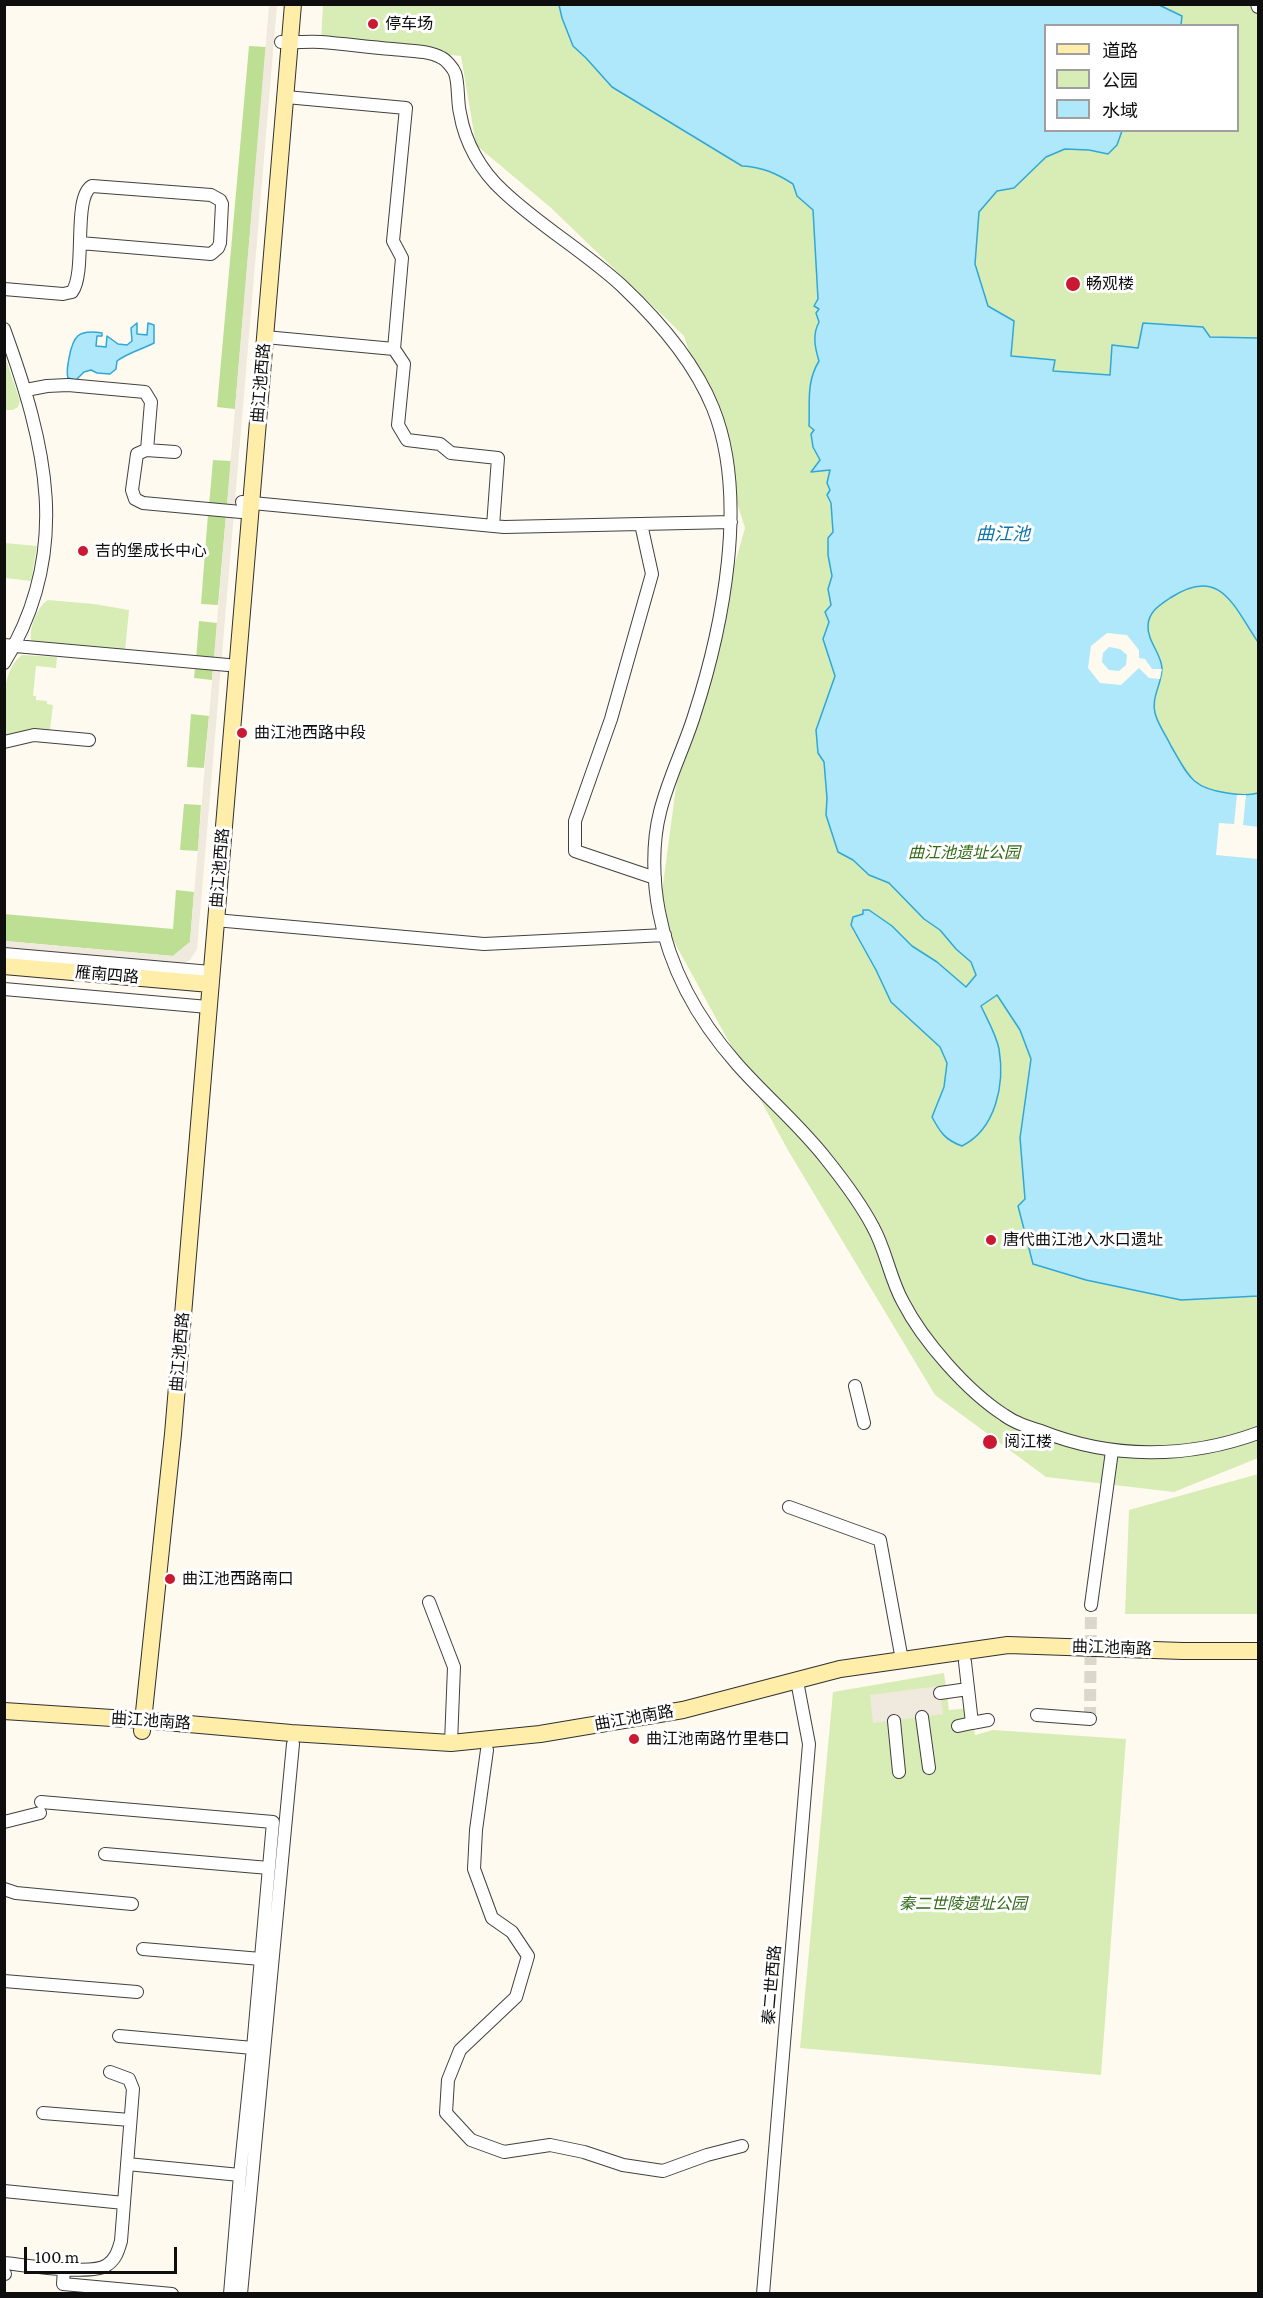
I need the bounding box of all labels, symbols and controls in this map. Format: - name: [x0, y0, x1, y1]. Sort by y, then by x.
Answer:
- place label: 停车场: [385, 14, 433, 34]
- marker: 停车场: [366, 17, 380, 31]
- legend: [1044, 24, 1239, 132]
- text: 道路: [1102, 41, 1138, 61]
- text: 公园: [1102, 71, 1138, 91]
- text: 水域: [1102, 101, 1138, 121]
- place label: 畅观楼: [1086, 274, 1134, 294]
- marker: 畅观楼: [1064, 275, 1082, 293]
- street label: 曲江池西路: [248, 342, 274, 424]
- water label: 曲江池: [976, 523, 1030, 545]
- place label: 吉的堡成长中心: [95, 541, 207, 561]
- marker: 吉的堡成长中心: [76, 544, 90, 558]
- place label: 曲江池西路中段: [254, 723, 366, 743]
- marker: 曲江池西路中段: [235, 726, 249, 740]
- street label: 曲江池西路: [207, 827, 233, 909]
- park label: 曲江池遗址公园: [908, 843, 1020, 863]
- street label: 雁南四路: [74, 963, 140, 987]
- place label: 唐代曲江池入水口遗址: [1003, 1230, 1163, 1250]
- marker: 唐代曲江池入水口遗址: [984, 1233, 998, 1247]
- street label: 曲江池西路: [167, 1311, 193, 1393]
- place label: 阅江楼: [1004, 1432, 1052, 1452]
- marker: 阅江楼: [981, 1433, 999, 1451]
- place label: 曲江池西路南口: [182, 1569, 294, 1589]
- marker: 曲江池西路南口: [163, 1572, 177, 1586]
- street label: 曲江池南路: [1072, 1637, 1152, 1659]
- street label: 曲江池南路: [593, 1702, 675, 1734]
- street label: 曲江池南路: [110, 1709, 192, 1733]
- place label: 曲江池南路竹里巷口: [646, 1729, 790, 1749]
- marker: 曲江池南路竹里巷口: [627, 1732, 641, 1746]
- park label: 秦二世陵遗址公园: [899, 1894, 1027, 1914]
- street label: 秦二世西路: [759, 1944, 785, 2026]
- scale bar: [27, 2235, 180, 2273]
- text: 100 m: [35, 2247, 79, 2267]

